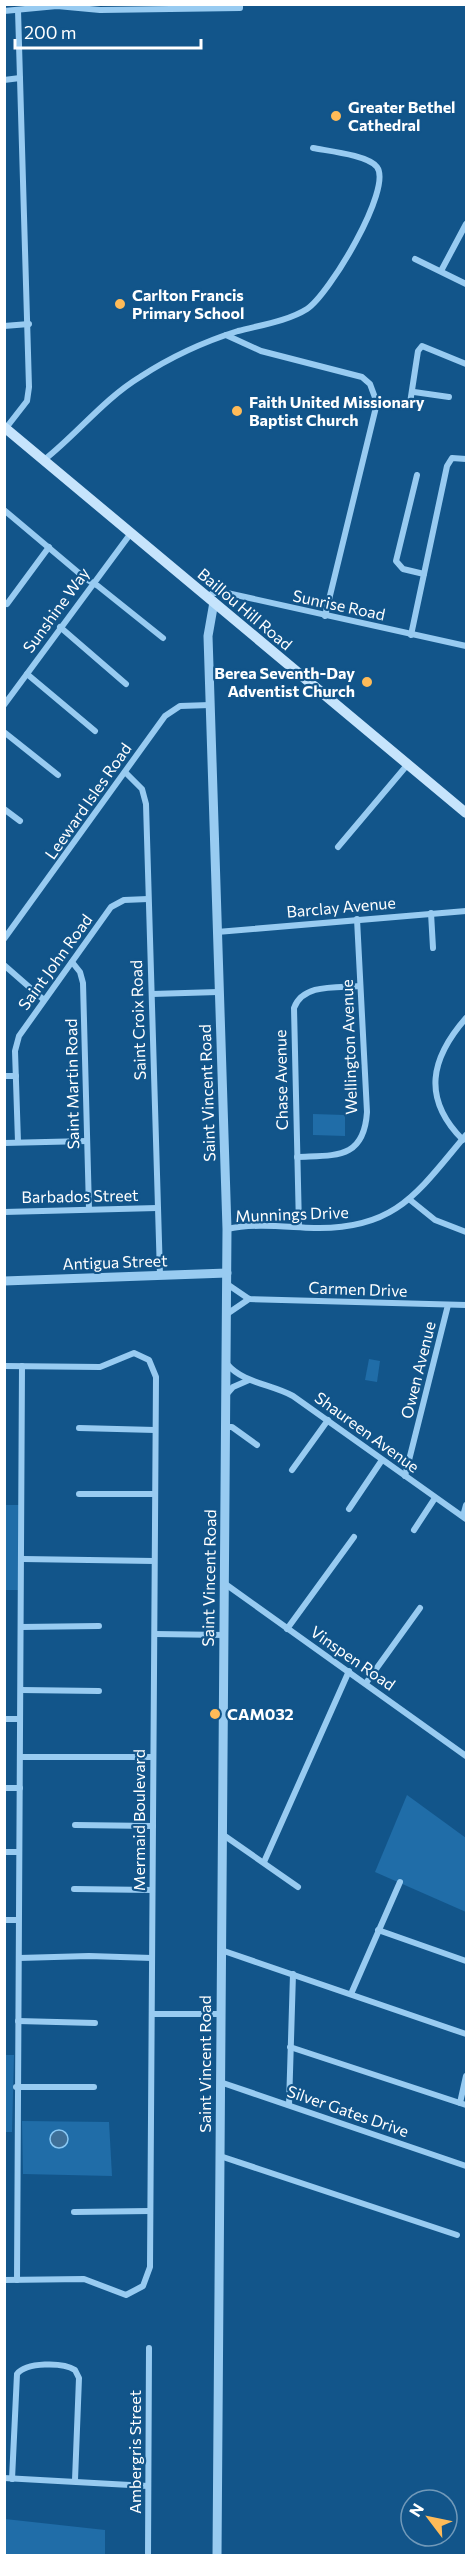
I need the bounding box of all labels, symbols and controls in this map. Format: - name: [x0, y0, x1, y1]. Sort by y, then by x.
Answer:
- scale bar: [15, 12, 201, 50]
- text: 200 m: [24, 21, 77, 43]
- place label: Greater Bethel Cathedral: [348, 97, 455, 134]
- marker: Greater Bethel Cathedral: [329, 109, 343, 123]
- place label: Carlton Francis Primary School: [132, 285, 244, 322]
- marker: Carlton Francis Primary School: [113, 297, 127, 311]
- place label: Faith United Missionary Baptist Church: [249, 392, 425, 429]
- marker: Faith United Missionary Baptist Church: [230, 404, 244, 418]
- street label: Sunshine Way: [18, 563, 93, 656]
- street label: Baillou Hill Road: [194, 564, 296, 654]
- street label: Sunrise Road: [291, 585, 387, 624]
- place label: Berea Seventh-Day Adventist Church: [214, 663, 355, 700]
- marker: Berea Seventh-Day Adventist Church: [360, 675, 374, 689]
- street label: Leeward Isles Road: [40, 739, 135, 862]
- street label: Barclay Avenue: [286, 892, 396, 921]
- street label: Saint John Road: [14, 910, 96, 1013]
- street label: Saint Croix Road: [126, 960, 149, 1080]
- street label: Wellington Avenue: [337, 979, 360, 1115]
- street label: Saint Martin Road: [61, 1018, 82, 1150]
- street label: Saint Vincent Road: [195, 1024, 218, 1162]
- street label: Chase Avenue: [270, 1030, 291, 1130]
- street label: Barbados Street: [21, 1185, 139, 1206]
- street label: Munnings Drive: [235, 1202, 349, 1225]
- street label: Antigua Street: [62, 1250, 168, 1273]
- street label: Carmen Drive: [308, 1277, 408, 1300]
- street label: Owen Avenue: [396, 1319, 439, 1421]
- street label: Shaureen Avenue: [311, 1387, 423, 1476]
- street label: Saint Vincent Road: [198, 1509, 219, 1647]
- street label: Vinspen Road: [307, 1621, 399, 1694]
- place label: CAM032: [227, 1704, 294, 1723]
- marker: CAM032: [208, 1707, 222, 1721]
- street label: Mermaid Boulevard: [129, 1749, 148, 1891]
- street label: Saint Vincent Road: [195, 1995, 214, 2133]
- street label: Silver Gates Drive: [285, 2081, 411, 2140]
- street label: Ambergris Street: [125, 2390, 144, 2514]
- north arrow: [399, 2488, 459, 2548]
- text: N: [405, 2500, 427, 2520]

